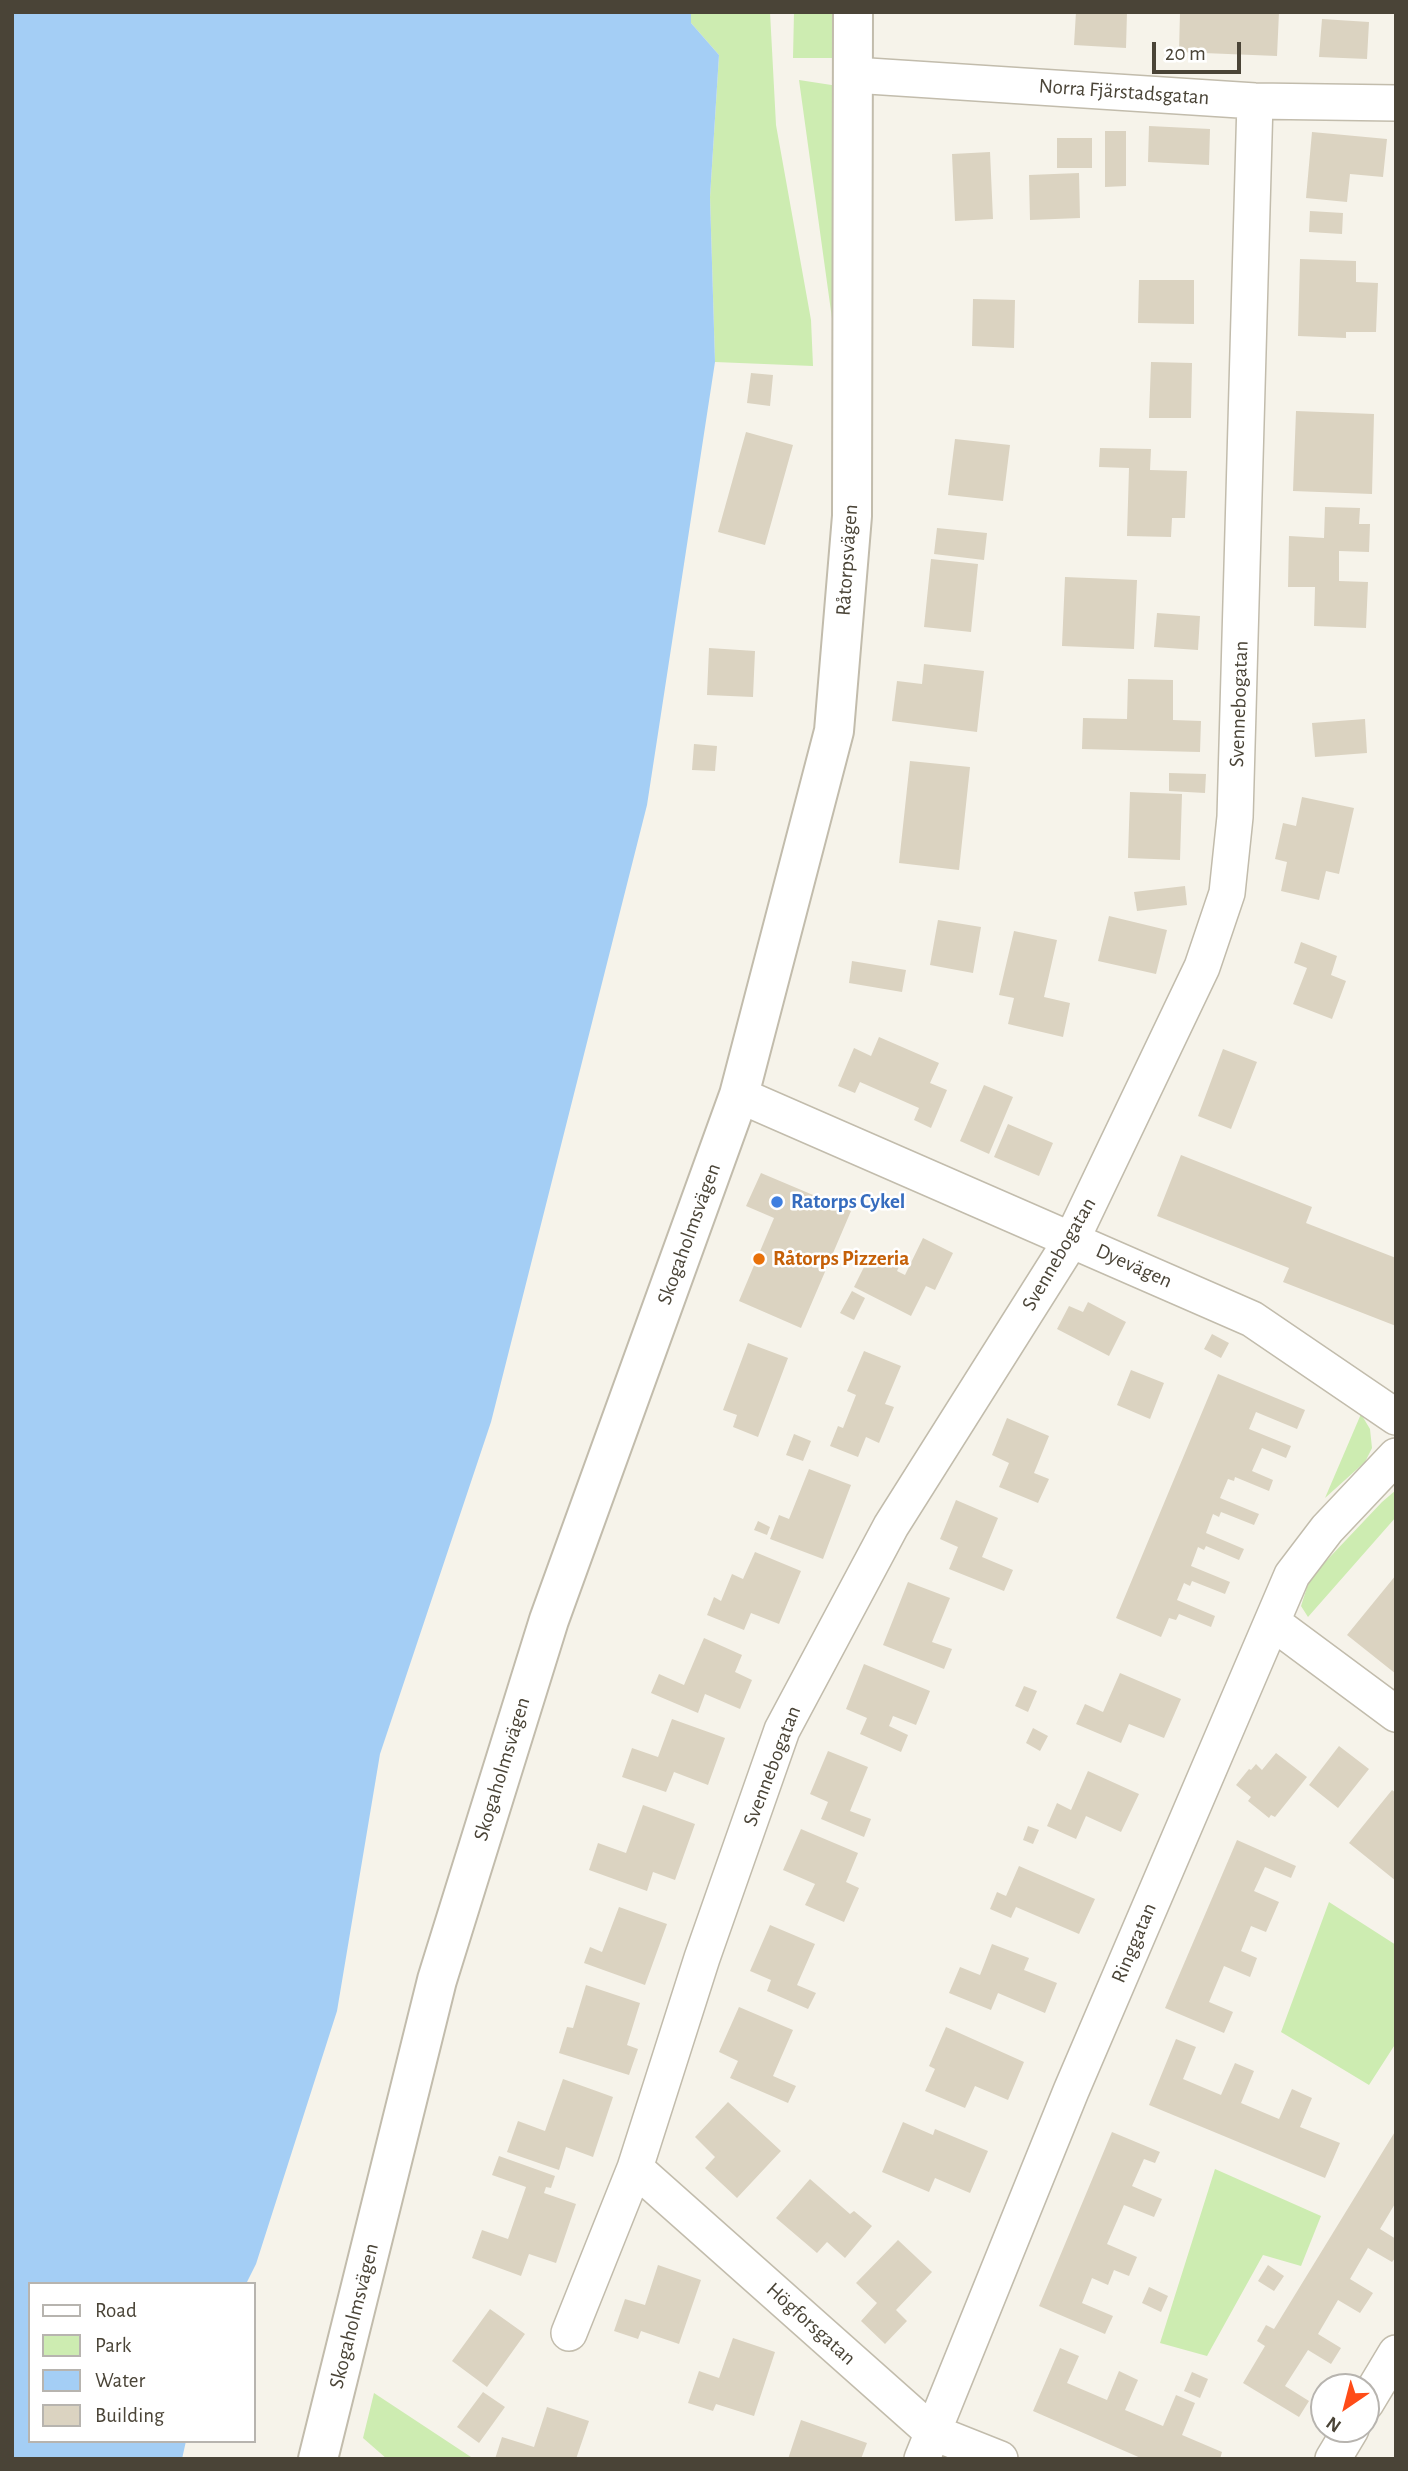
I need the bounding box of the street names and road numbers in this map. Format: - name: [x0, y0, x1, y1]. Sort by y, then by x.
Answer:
- street label: Norra Fjärstadsgatan: [1038, 73, 1210, 111]
- street label: Råtorpsvägen: [831, 503, 863, 617]
- street label: Svennebogatan: [1224, 640, 1254, 768]
- street label: Skogaholmsvägen: [652, 1160, 726, 1308]
- street label: Svennebogatan: [1016, 1193, 1102, 1315]
- street label: Dyevägen: [1092, 1238, 1176, 1294]
- street label: Skogaholmsvägen: [468, 1694, 536, 1844]
- street label: Svennebogatan: [738, 1702, 806, 1830]
- street label: Ringgatan: [1106, 1899, 1162, 1987]
- street label: Skogaholmsvägen: [324, 2241, 384, 2391]
- street label: Högforsgatan: [761, 2277, 861, 2371]

